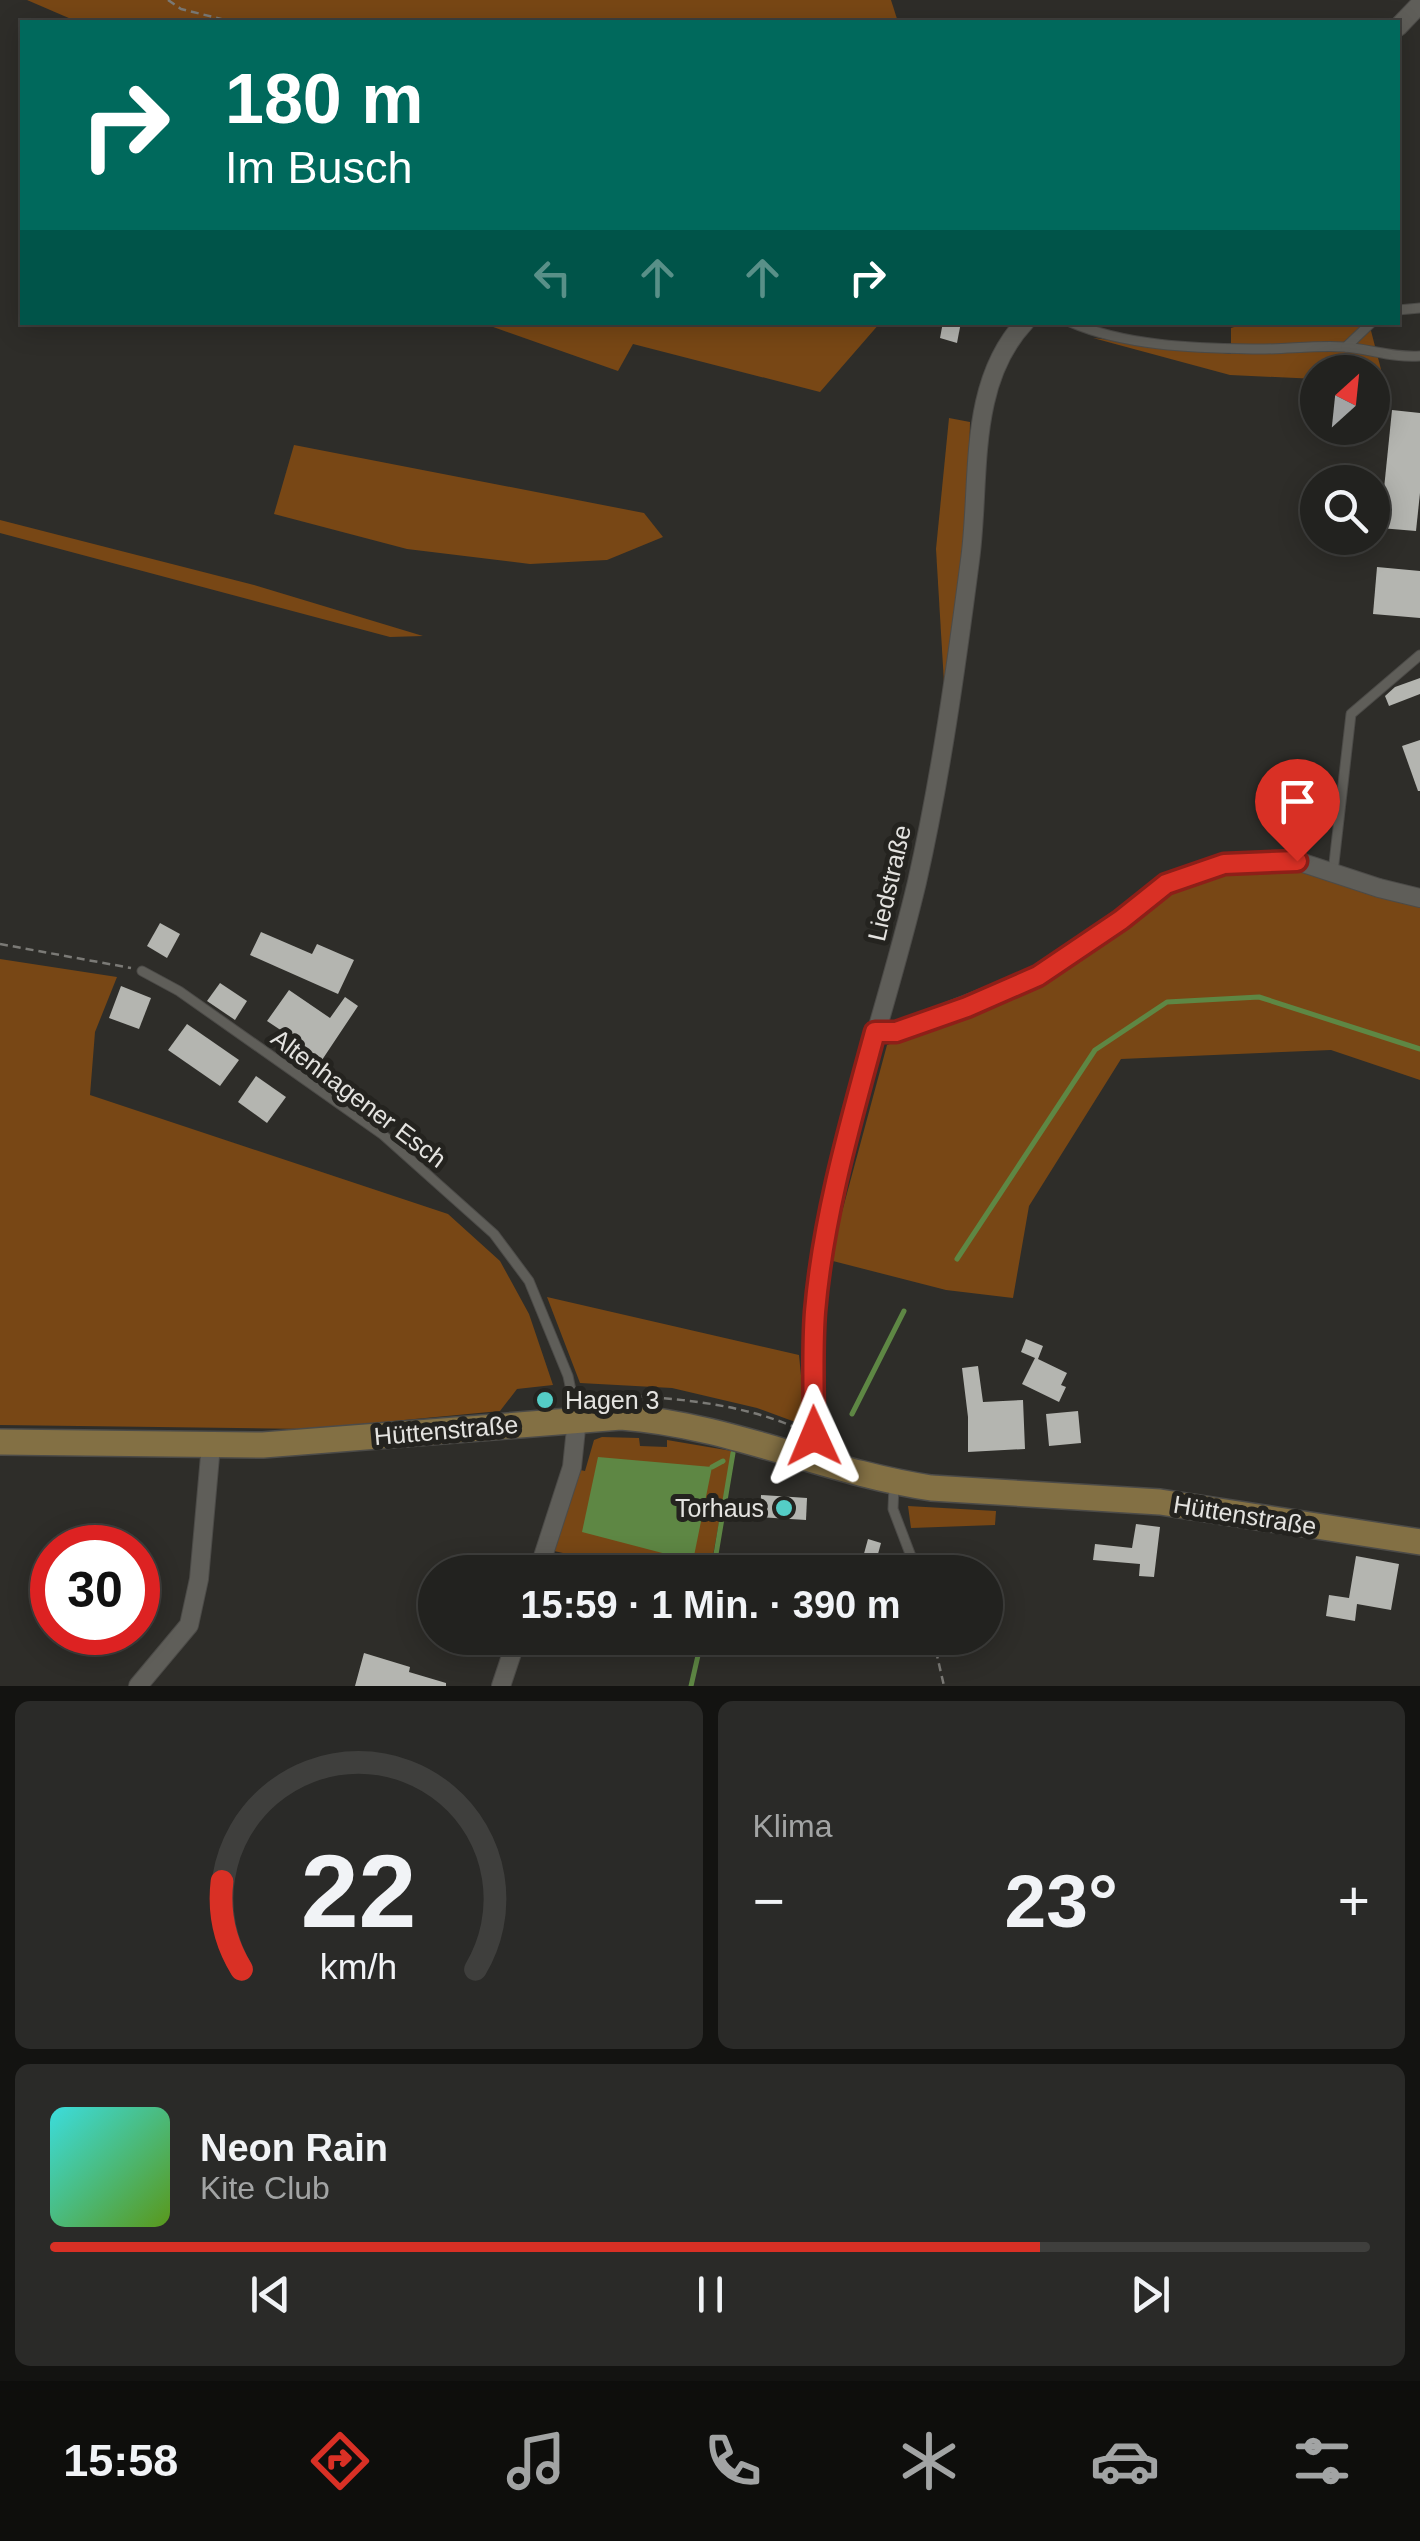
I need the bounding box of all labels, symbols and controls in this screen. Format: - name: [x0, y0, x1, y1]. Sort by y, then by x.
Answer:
- icon: right: [60, 60, 190, 190]
- text: 180 m: [225, 60, 423, 138]
- text: Im Busch: [225, 142, 413, 193]
- icon: left: [525, 250, 580, 305]
- icon: ahead: [630, 250, 685, 305]
- icon: ahead: [735, 250, 790, 305]
- icon: right: [840, 250, 895, 305]
- north arrow: [1300, 355, 1390, 445]
- map controls: [1300, 355, 1390, 555]
- button: search: [1300, 465, 1390, 555]
- pin: [1255, 759, 1340, 862]
- icon: arrive: [1270, 774, 1325, 829]
- street label: Liedstraße: [862, 822, 916, 944]
- street label: Altenhagener Esch: [266, 1023, 452, 1173]
- position arrow: [762, 1384, 866, 1488]
- place label: Hagen 3: [565, 1386, 660, 1414]
- marker: Hagen 3: [534, 1389, 556, 1411]
- street label: Hüttenstraße: [373, 1410, 519, 1450]
- street label: Hüttenstraße: [1171, 1490, 1319, 1540]
- place label: Torhaus: [675, 1494, 764, 1522]
- marker: Torhaus: [773, 1497, 795, 1519]
- speed limit sign: 30: [30, 1525, 160, 1655]
- text: 15:59 · 1 Min. · 390 m: [520, 1584, 901, 1626]
- text: Klima: [753, 1808, 833, 1844]
- text: 22: [301, 1833, 417, 1949]
- text: 23°: [1005, 1859, 1118, 1943]
- text: −: [753, 1870, 785, 1932]
- text: +: [1338, 1870, 1370, 1932]
- text: km/h: [320, 1947, 397, 1987]
- text: Neon Rain: [200, 2127, 388, 2169]
- text: Kite Club: [200, 2170, 330, 2206]
- icon: previous: [243, 2267, 298, 2322]
- icon: pause: [683, 2267, 738, 2322]
- icon: next: [1123, 2267, 1178, 2322]
- icon: directions: [305, 2426, 375, 2496]
- icon: music: [501, 2426, 571, 2496]
- icon: phone: [698, 2426, 768, 2496]
- icon: climate: [894, 2426, 964, 2496]
- icon: car: [1090, 2426, 1160, 2496]
- icon: filters: [1287, 2426, 1357, 2496]
- text: 15:58: [63, 2435, 178, 2486]

